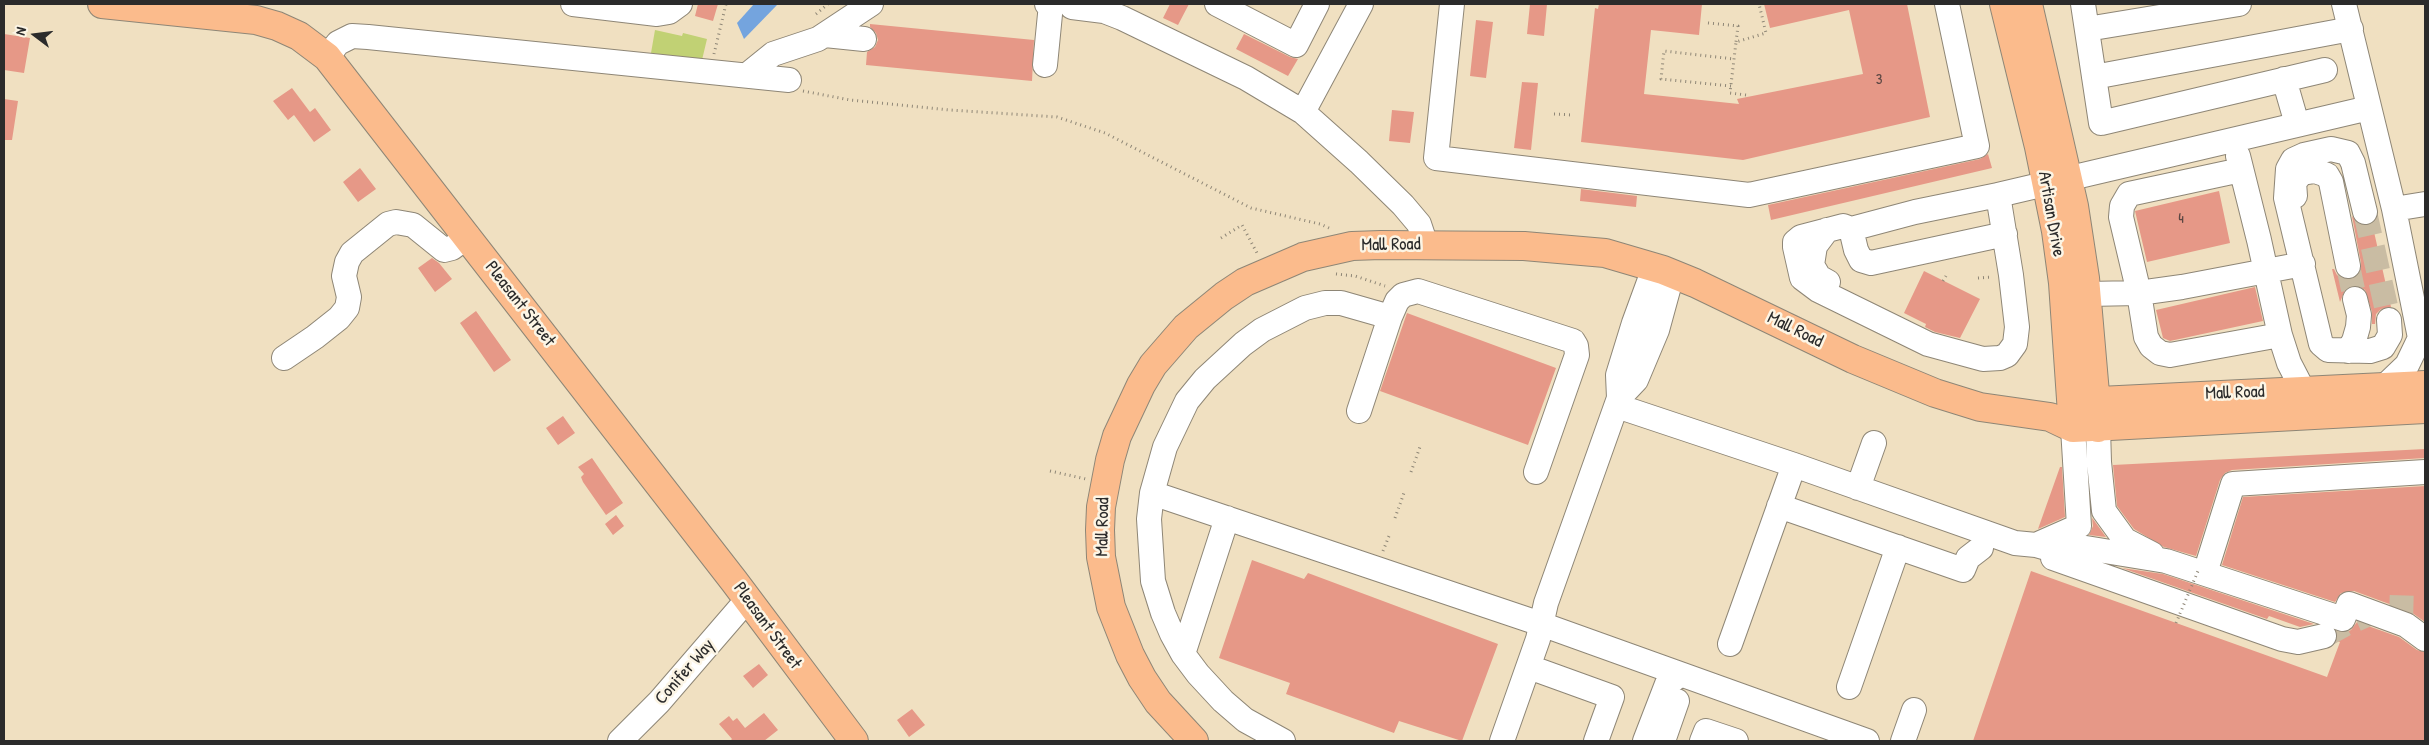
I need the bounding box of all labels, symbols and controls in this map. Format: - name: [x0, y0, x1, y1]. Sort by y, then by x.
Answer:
- north arrow: [10, 10, 60, 60]
- text: N: [10, 25, 30, 37]
- house number: 3: [1876, 71, 1882, 89]
- street label: Artisan Drive: [2033, 170, 2069, 258]
- house number: 4: [2178, 210, 2184, 228]
- street label: Mall Road: [1361, 234, 1421, 256]
- street label: Pleasant Street: [480, 257, 560, 351]
- street label: Mall Road: [1764, 307, 1826, 353]
- street label: Mall Road: [2205, 381, 2265, 405]
- street label: Mall Road: [1092, 497, 1114, 557]
- street label: Pleasant Street: [728, 578, 806, 674]
- street label: Conifer Way: [651, 635, 719, 709]

